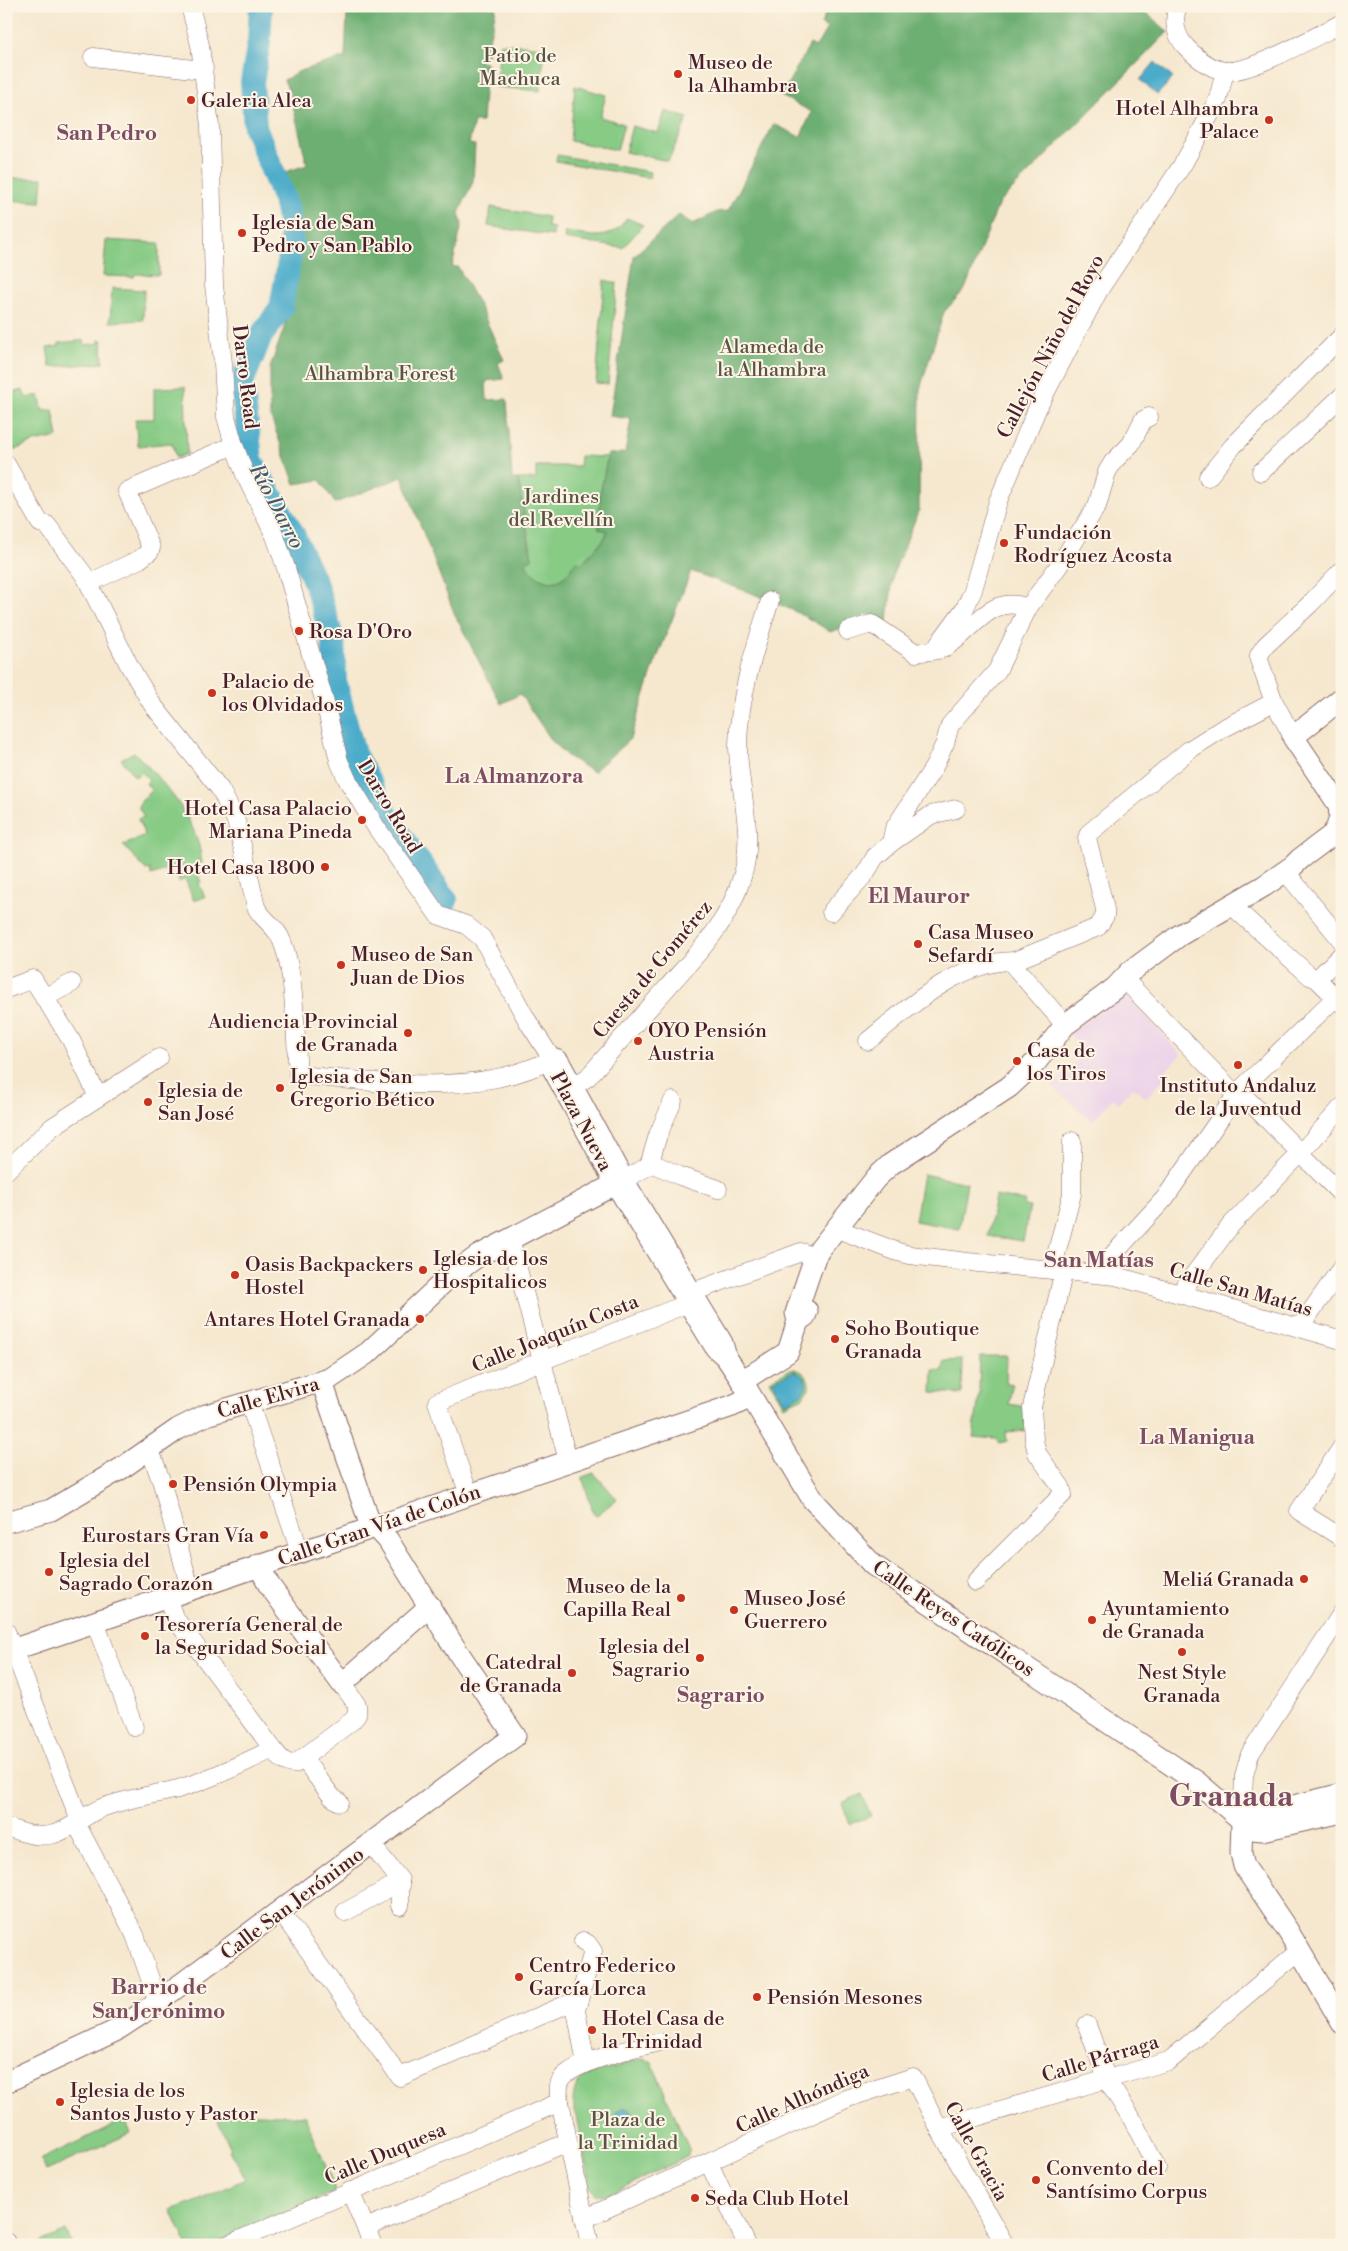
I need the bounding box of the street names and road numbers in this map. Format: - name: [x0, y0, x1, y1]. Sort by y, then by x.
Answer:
- street label: Callejón Niño del Royo: [992, 250, 1110, 443]
- street label: Darro Road: [226, 324, 263, 431]
- street label: Darro Road: [351, 755, 427, 859]
- street label: Cuesta de Gomérez: [588, 896, 718, 1044]
- street label: Plaza Nueva: [544, 1067, 618, 1177]
- street label: Calle San Matías: [1166, 1258, 1315, 1323]
- street label: Calle Joaquín Costa: [469, 1289, 643, 1379]
- street label: Calle Elvira: [214, 1372, 323, 1425]
- street label: Calle Gran Vía de Colón: [275, 1480, 484, 1573]
- street label: Calle Reyes Católicos: [867, 1556, 1039, 1683]
- street label: Calle San Jerónimo: [216, 1842, 370, 1966]
- street label: Calle Párraga: [1039, 2030, 1163, 2089]
- street label: Calle Alhóndiga: [732, 2058, 874, 2140]
- street label: Calle Gracia: [938, 2097, 1014, 2207]
- street label: Calle Duquesa: [321, 2117, 451, 2191]

